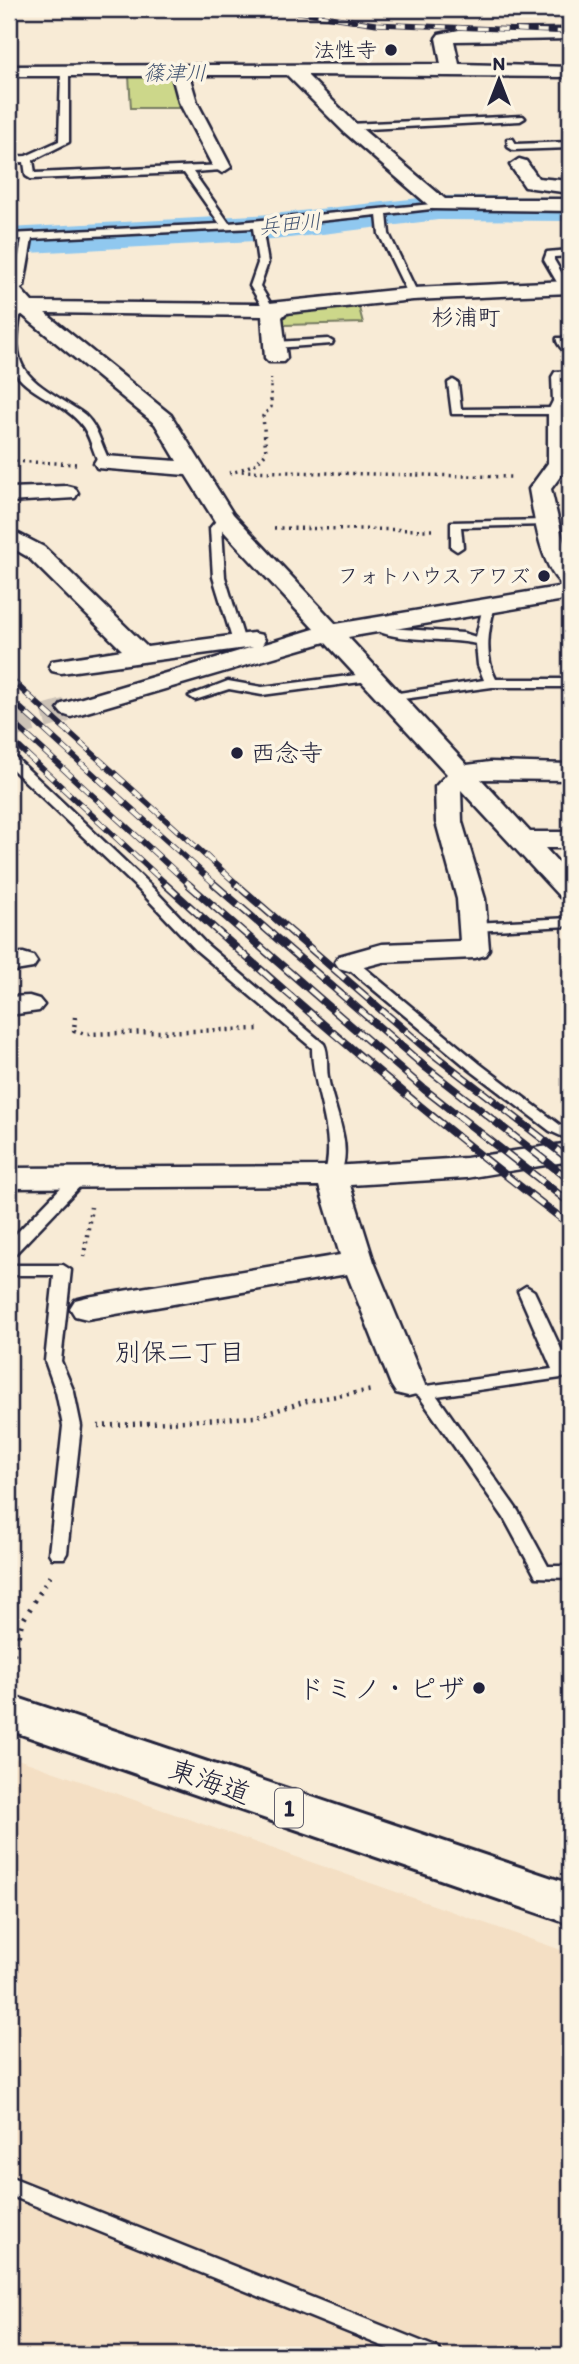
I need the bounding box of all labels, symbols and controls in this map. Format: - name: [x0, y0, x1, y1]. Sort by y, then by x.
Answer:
- place label: 法性寺: [314, 37, 377, 62]
- marker: 法性寺: [383, 42, 399, 58]
- north arrow: [463, 46, 534, 116]
- text: N: [493, 52, 505, 75]
- water label: 篠津川: [144, 60, 207, 85]
- water label: 兵田川: [257, 208, 322, 239]
- district label: 杉浦町: [432, 303, 501, 331]
- place label: フォトハウス アワズ: [338, 563, 530, 588]
- marker: フォトハウス アワズ: [536, 568, 552, 584]
- place label: 西念寺: [251, 738, 323, 767]
- marker: 西念寺: [229, 745, 245, 761]
- district label: 別保二丁目: [115, 1336, 245, 1368]
- place label: ドミノ・ピザ: [297, 1671, 465, 1705]
- marker: ドミノ・ピザ: [471, 1680, 487, 1696]
- street label: 東海道: [165, 1751, 255, 1811]
- road number: 1: [275, 1788, 303, 1828]

